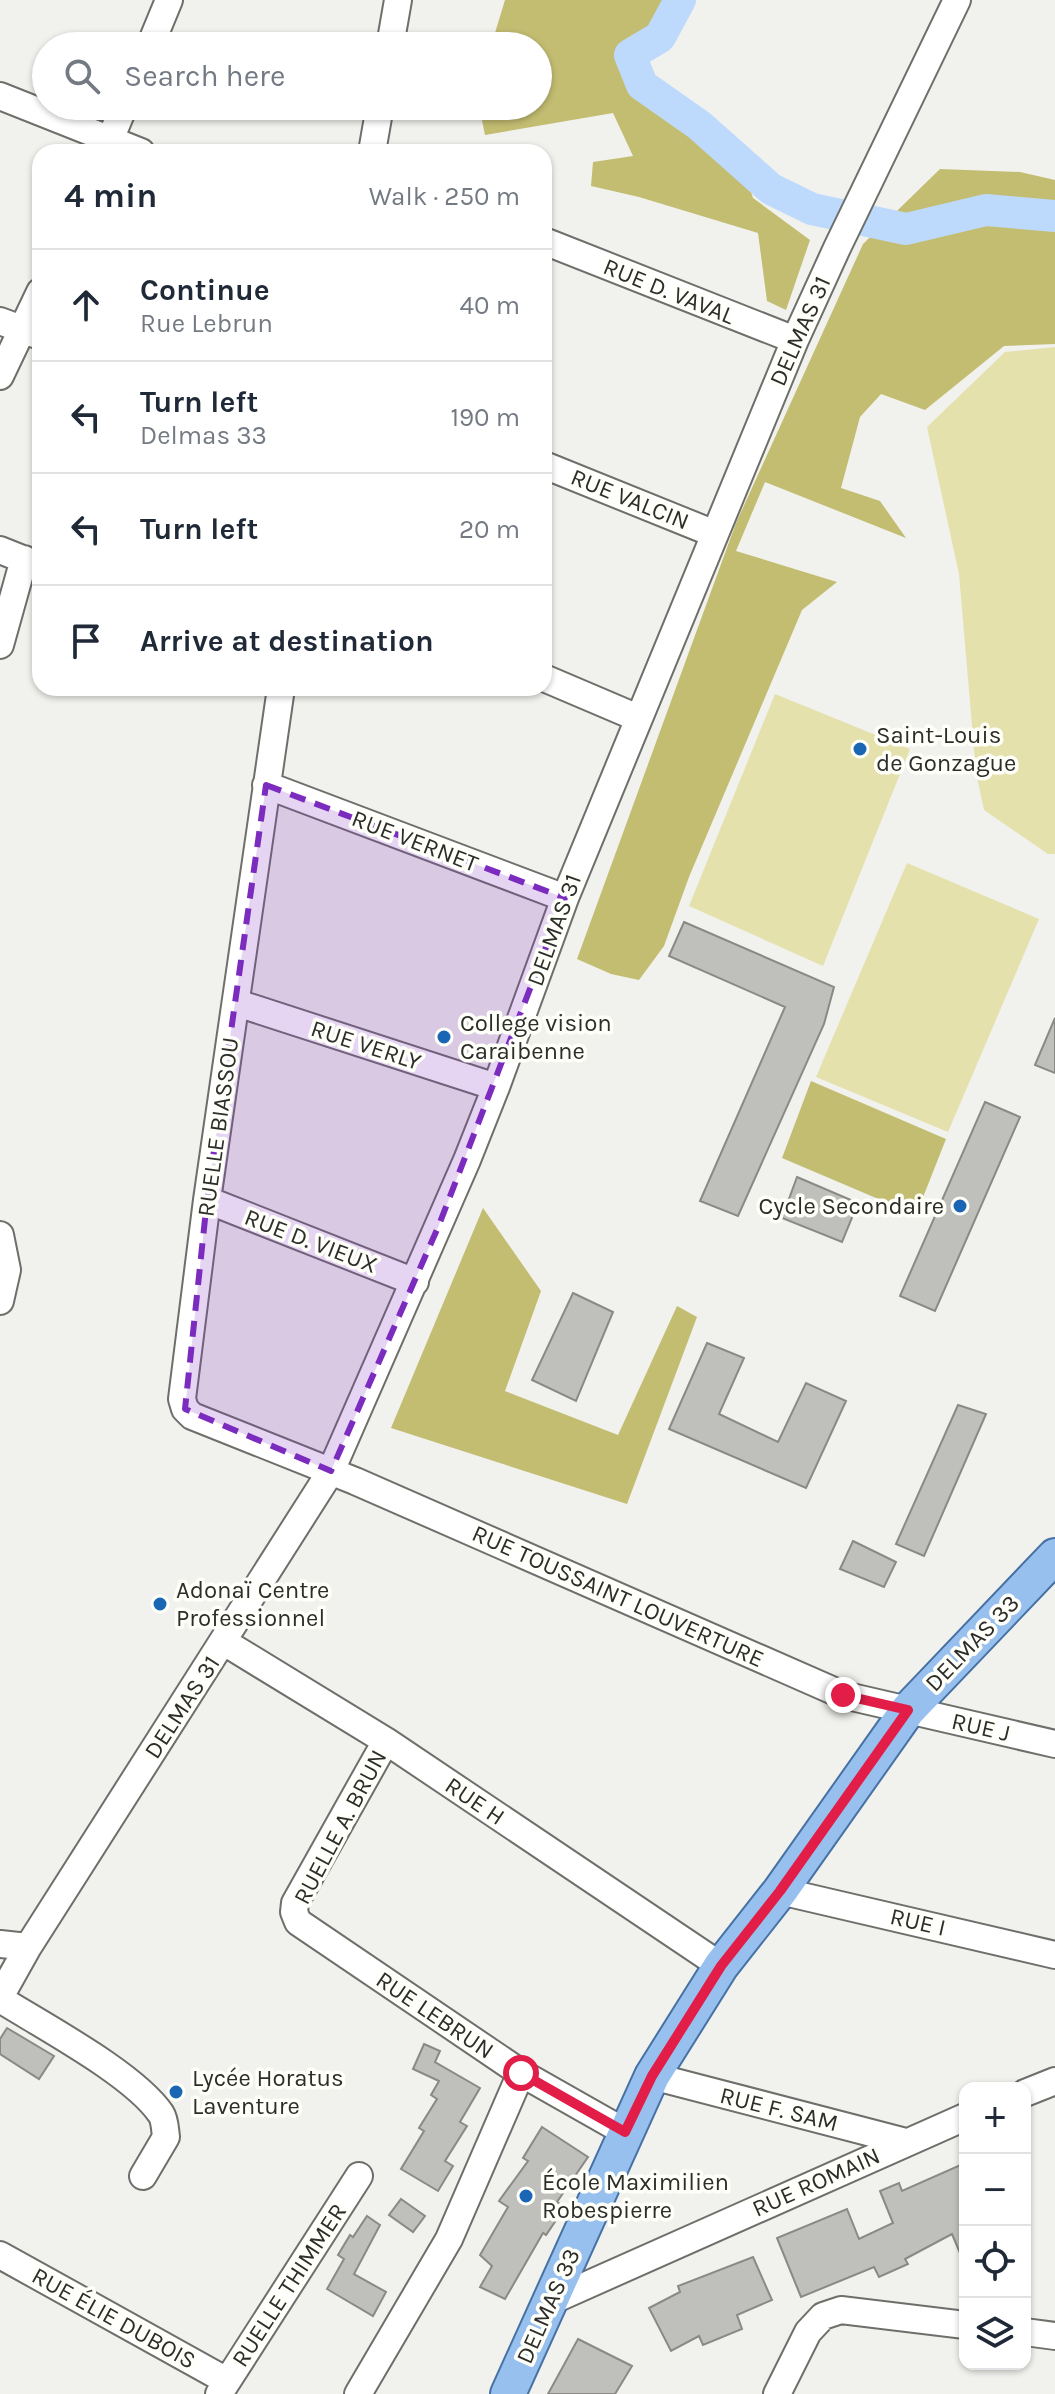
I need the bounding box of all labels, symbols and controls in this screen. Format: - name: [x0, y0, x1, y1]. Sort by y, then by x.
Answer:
- search box: [32, 32, 552, 120]
- icon: search: [60, 54, 104, 98]
- text: Search here: [124, 58, 285, 94]
- text: 4 min: [64, 176, 157, 216]
- text: Walk · 250 m: [369, 181, 520, 212]
- street label: RUE D. VAVAL: [599, 252, 739, 330]
- text: Continue: [140, 272, 270, 308]
- street label: DELMAS 31: [763, 272, 837, 390]
- icon: ahead: [64, 283, 108, 327]
- text: 40 m: [460, 290, 520, 321]
- text: Rue Lebrun: [140, 308, 273, 339]
- text: Turn left: [140, 384, 258, 420]
- icon: left: [64, 395, 108, 439]
- text: 190 m: [450, 402, 520, 433]
- text: Delmas 33: [140, 420, 267, 451]
- street label: RUE VALCIN: [567, 463, 693, 535]
- icon: left: [64, 507, 108, 551]
- text: Turn left: [140, 511, 258, 547]
- text: 20 m: [459, 514, 520, 545]
- icon: arrive: [64, 619, 108, 663]
- text: Arrive at destination: [140, 623, 434, 659]
- place label: Saint-Louis de Gonzague: [876, 721, 1016, 777]
- marker: Saint-Louis de Gonzague: [851, 740, 869, 758]
- street label: RUE VERNET: [348, 804, 482, 878]
- street label: DELMAS 31: [521, 870, 587, 990]
- place label: College vision Caraibenne: [460, 1009, 612, 1065]
- street label: RUE VERLY: [307, 1014, 425, 1076]
- marker: College vision Caraibenne: [435, 1028, 453, 1046]
- street label: RUELLE BIASSOU: [192, 1035, 244, 1219]
- place label: Cycle Secondaire: [759, 1192, 944, 1220]
- marker: Cycle Secondaire: [951, 1197, 969, 1215]
- street label: RUE D. VIEUX: [241, 1203, 381, 1279]
- street label: RUE TOUSSAINT LOUVERTURE: [468, 1519, 768, 1673]
- place label: Adonaï Centre Professionnel: [176, 1576, 329, 1632]
- street label: DELMAS 33: [919, 1589, 1025, 1697]
- marker: Adonaï Centre Professionnel: [151, 1595, 169, 1613]
- street label: DELMAS 31: [138, 1650, 226, 1764]
- route end: [825, 1677, 861, 1713]
- street label: RUE J: [949, 1707, 1013, 1747]
- street label: RUELLE A. BRUN: [288, 1745, 392, 1909]
- street label: RUE H: [440, 1771, 510, 1831]
- street label: RUE I: [887, 1902, 949, 1942]
- street label: RUE LEBRUN: [371, 1965, 499, 2065]
- route start: [503, 2055, 539, 2091]
- place label: Lycée Horatus Laventure: [192, 2064, 344, 2120]
- street label: RUE F. SAM: [717, 2081, 841, 2137]
- map controls: [959, 2082, 1031, 2370]
- button: +: [959, 2082, 1031, 2154]
- marker: Lycée Horatus Laventure: [167, 2083, 185, 2101]
- street label: RUE ROMAIN: [748, 2141, 884, 2223]
- button: −: [959, 2154, 1031, 2226]
- place label: École Maximilien Robespierre: [542, 2167, 729, 2224]
- marker: École Maximilien Robespierre: [517, 2187, 535, 2205]
- street label: RUELLE THIMMER: [226, 2198, 352, 2372]
- button: locate: [959, 2226, 1031, 2298]
- street label: DELMAS 33: [510, 2244, 586, 2368]
- street label: RUE ÉLIE DUBOIS: [27, 2260, 201, 2375]
- button: layers: [959, 2298, 1031, 2370]

